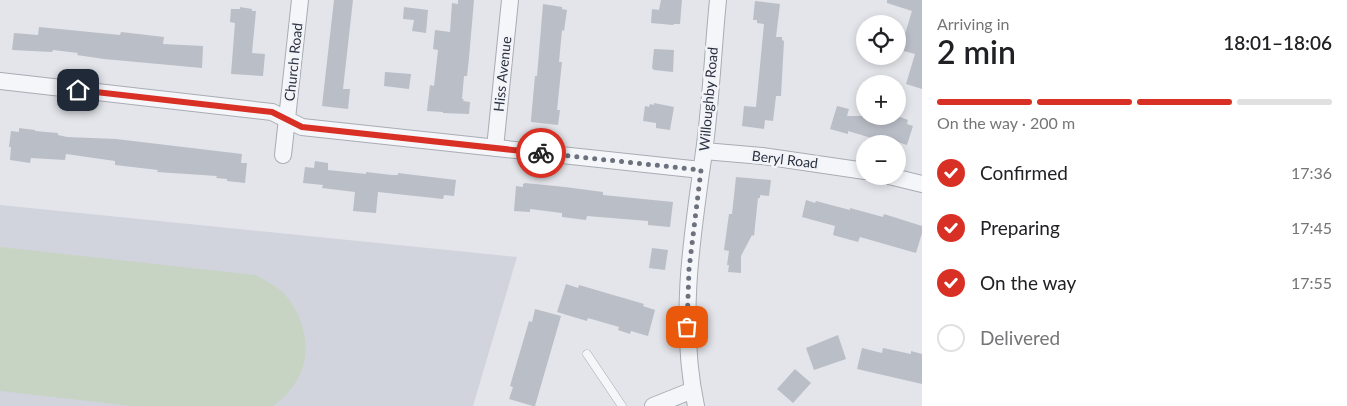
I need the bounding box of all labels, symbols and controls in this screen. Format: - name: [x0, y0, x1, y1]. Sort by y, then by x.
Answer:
- text: Arriving in: [937, 14, 1010, 33]
- map controls: [856, 15, 906, 185]
- button: locate: [856, 15, 906, 65]
- street label: Church Road: [280, 22, 306, 102]
- text: 18:01–18:06: [1223, 31, 1332, 54]
- text: 2 min: [937, 32, 1016, 71]
- street label: Hiss Avenue: [490, 36, 514, 112]
- street label: Willoughby Road: [695, 46, 721, 152]
- pin: [57, 69, 99, 111]
- button: +: [856, 75, 906, 125]
- icon: home: [64, 76, 92, 104]
- text: On the way · 200 m: [937, 113, 1075, 132]
- courier: [516, 128, 566, 178]
- button: −: [856, 135, 906, 185]
- icon: bike: [527, 139, 555, 167]
- street label: Beryl Road: [751, 147, 819, 171]
- icon: check: [937, 159, 965, 187]
- text: Confirmed: [980, 161, 1068, 184]
- text: 17:36: [1291, 163, 1332, 182]
- icon: check: [937, 214, 965, 242]
- text: Preparing: [980, 216, 1060, 239]
- text: 17:45: [1291, 218, 1332, 237]
- icon: check: [937, 269, 965, 297]
- text: On the way: [980, 271, 1076, 294]
- text: 17:55: [1291, 273, 1332, 292]
- pin: [666, 306, 708, 348]
- icon: bag: [673, 313, 701, 341]
- text: Delivered: [980, 326, 1060, 349]

